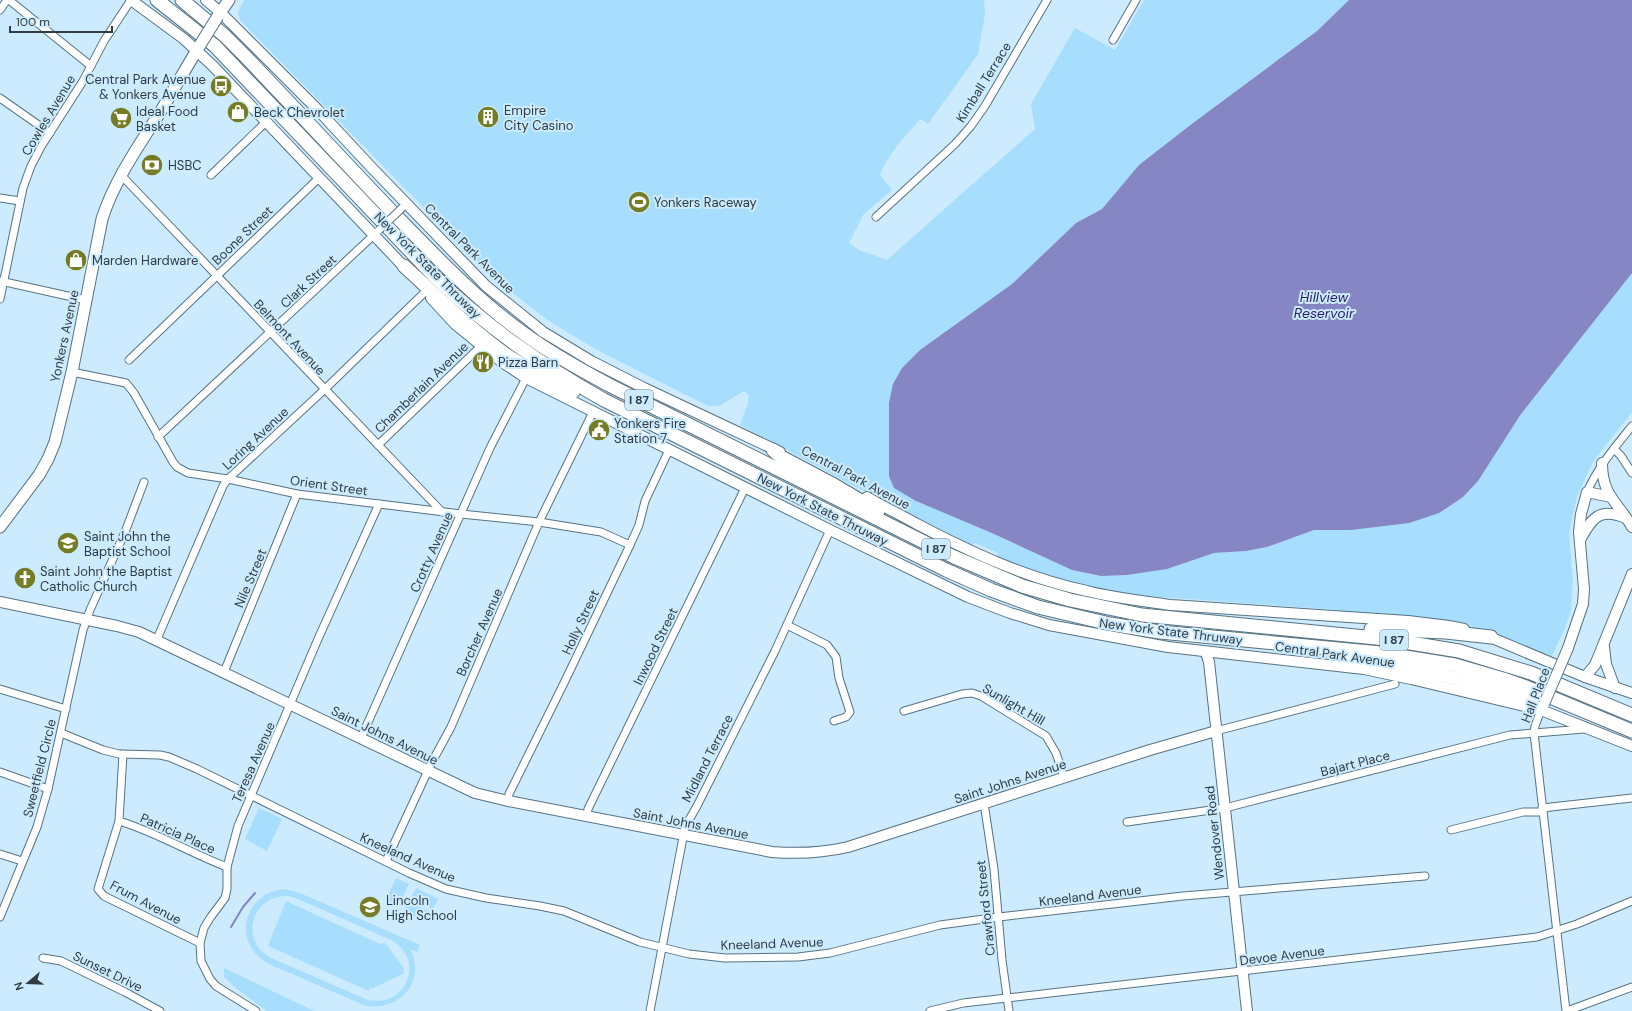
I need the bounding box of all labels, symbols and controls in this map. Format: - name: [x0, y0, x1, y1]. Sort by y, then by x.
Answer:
- scale bar: [10, 8, 112, 34]
- text: 100 m: [16, 14, 50, 30]
- street label: Kimball Terrace: [952, 39, 1015, 126]
- place label: Central Park Avenue & Yonkers Avenue: [85, 71, 206, 103]
- street label: Cowles Avenue: [18, 72, 79, 159]
- bus stop icon: Central Park Avenue & Yonkers Avenue: [208, 73, 234, 99]
- shop icon: Beck Chevrolet: [225, 99, 251, 125]
- place label: Empire City Casino: [504, 102, 574, 134]
- place label: Ideal Food Basket: [136, 103, 198, 135]
- place label: Beck Chevrolet: [254, 104, 345, 121]
- building icon: Empire City Casino: [475, 104, 501, 130]
- supermarket icon: Ideal Food Basket: [108, 105, 134, 131]
- bank icon: HSBC: [139, 152, 165, 178]
- place label: HSBC: [168, 157, 202, 174]
- sports icon: Yonkers Raceway: [626, 189, 652, 215]
- place label: Yonkers Raceway: [654, 194, 757, 211]
- street label: Central Park Avenue: [421, 200, 518, 297]
- street label: Boone Street: [208, 202, 276, 269]
- street label: New York State Thruway: [371, 208, 485, 322]
- shop icon: Marden Hardware: [63, 247, 89, 273]
- street label: Clark Street: [277, 251, 340, 312]
- place label: Marden Hardware: [92, 252, 198, 269]
- street label: Yonkers Avenue: [46, 288, 83, 384]
- water label: Hillview Reservoir: [1294, 288, 1355, 322]
- street label: Belmont Avenue: [250, 296, 329, 379]
- street label: Chamberlain Avenue: [371, 338, 472, 437]
- restaurant icon: Pizza Barn: [470, 349, 496, 375]
- place label: Pizza Barn: [498, 354, 558, 371]
- road number: I 87: [625, 390, 653, 410]
- street label: Loring Avenue: [219, 403, 292, 473]
- place label: Yonkers Fire Station 7: [614, 415, 686, 447]
- public building icon: Yonkers Fire Station 7: [586, 417, 612, 443]
- street label: Central Park Avenue: [798, 442, 913, 513]
- street label: New York State Thruway: [755, 469, 891, 550]
- street label: Orient Street: [289, 472, 369, 499]
- street label: Crotty Avenue: [406, 509, 457, 595]
- place label: Saint John the Baptist School: [84, 528, 171, 560]
- school or university icon: Saint John the Baptist School: [55, 530, 81, 556]
- road number: I 87: [922, 539, 950, 559]
- street label: Nile Street: [230, 546, 271, 610]
- place label: Saint John the Baptist Catholic Church: [40, 563, 172, 595]
- church icon: Saint John the Baptist Catholic Church: [12, 565, 38, 591]
- street label: Borcher Avenue: [452, 585, 507, 679]
- street label: Holly Street: [558, 587, 603, 657]
- street label: Inwood Street: [629, 605, 682, 688]
- street label: New York State Thruway: [1098, 614, 1244, 649]
- road number: I 87: [1380, 630, 1408, 650]
- street label: Central Park Avenue: [1274, 638, 1396, 671]
- street label: Hall Place: [1517, 665, 1554, 725]
- street label: Sunlight Hill: [979, 680, 1048, 729]
- street label: Saint Johns Avenue: [328, 702, 441, 769]
- street label: Midland Terrace: [678, 711, 737, 805]
- street label: Sweetfield Circle: [19, 717, 60, 819]
- street label: Teresa Avenue: [228, 719, 279, 805]
- street label: Bajart Place: [1319, 747, 1392, 780]
- street label: Saint Johns Avenue: [952, 755, 1068, 808]
- street label: Wendover Road: [1201, 785, 1228, 881]
- street label: Saint Johns Avenue: [632, 804, 750, 843]
- street label: Patricia Place: [138, 809, 218, 858]
- street label: Kneeland Avenue: [357, 829, 458, 886]
- street label: Crawford Street: [972, 859, 999, 957]
- street label: Frum Avenue: [107, 877, 184, 928]
- street label: Kneeland Avenue: [1038, 881, 1142, 910]
- place label: Lincoln High School: [386, 892, 457, 924]
- school or university icon: Lincoln High School: [357, 894, 383, 920]
- street label: Kneeland Avenue: [720, 933, 824, 954]
- street label: Devoe Avenue: [1239, 942, 1325, 969]
- street label: Sunset Drive: [70, 947, 145, 996]
- north arrow: [8, 963, 48, 1003]
- text: N: [11, 980, 26, 992]

